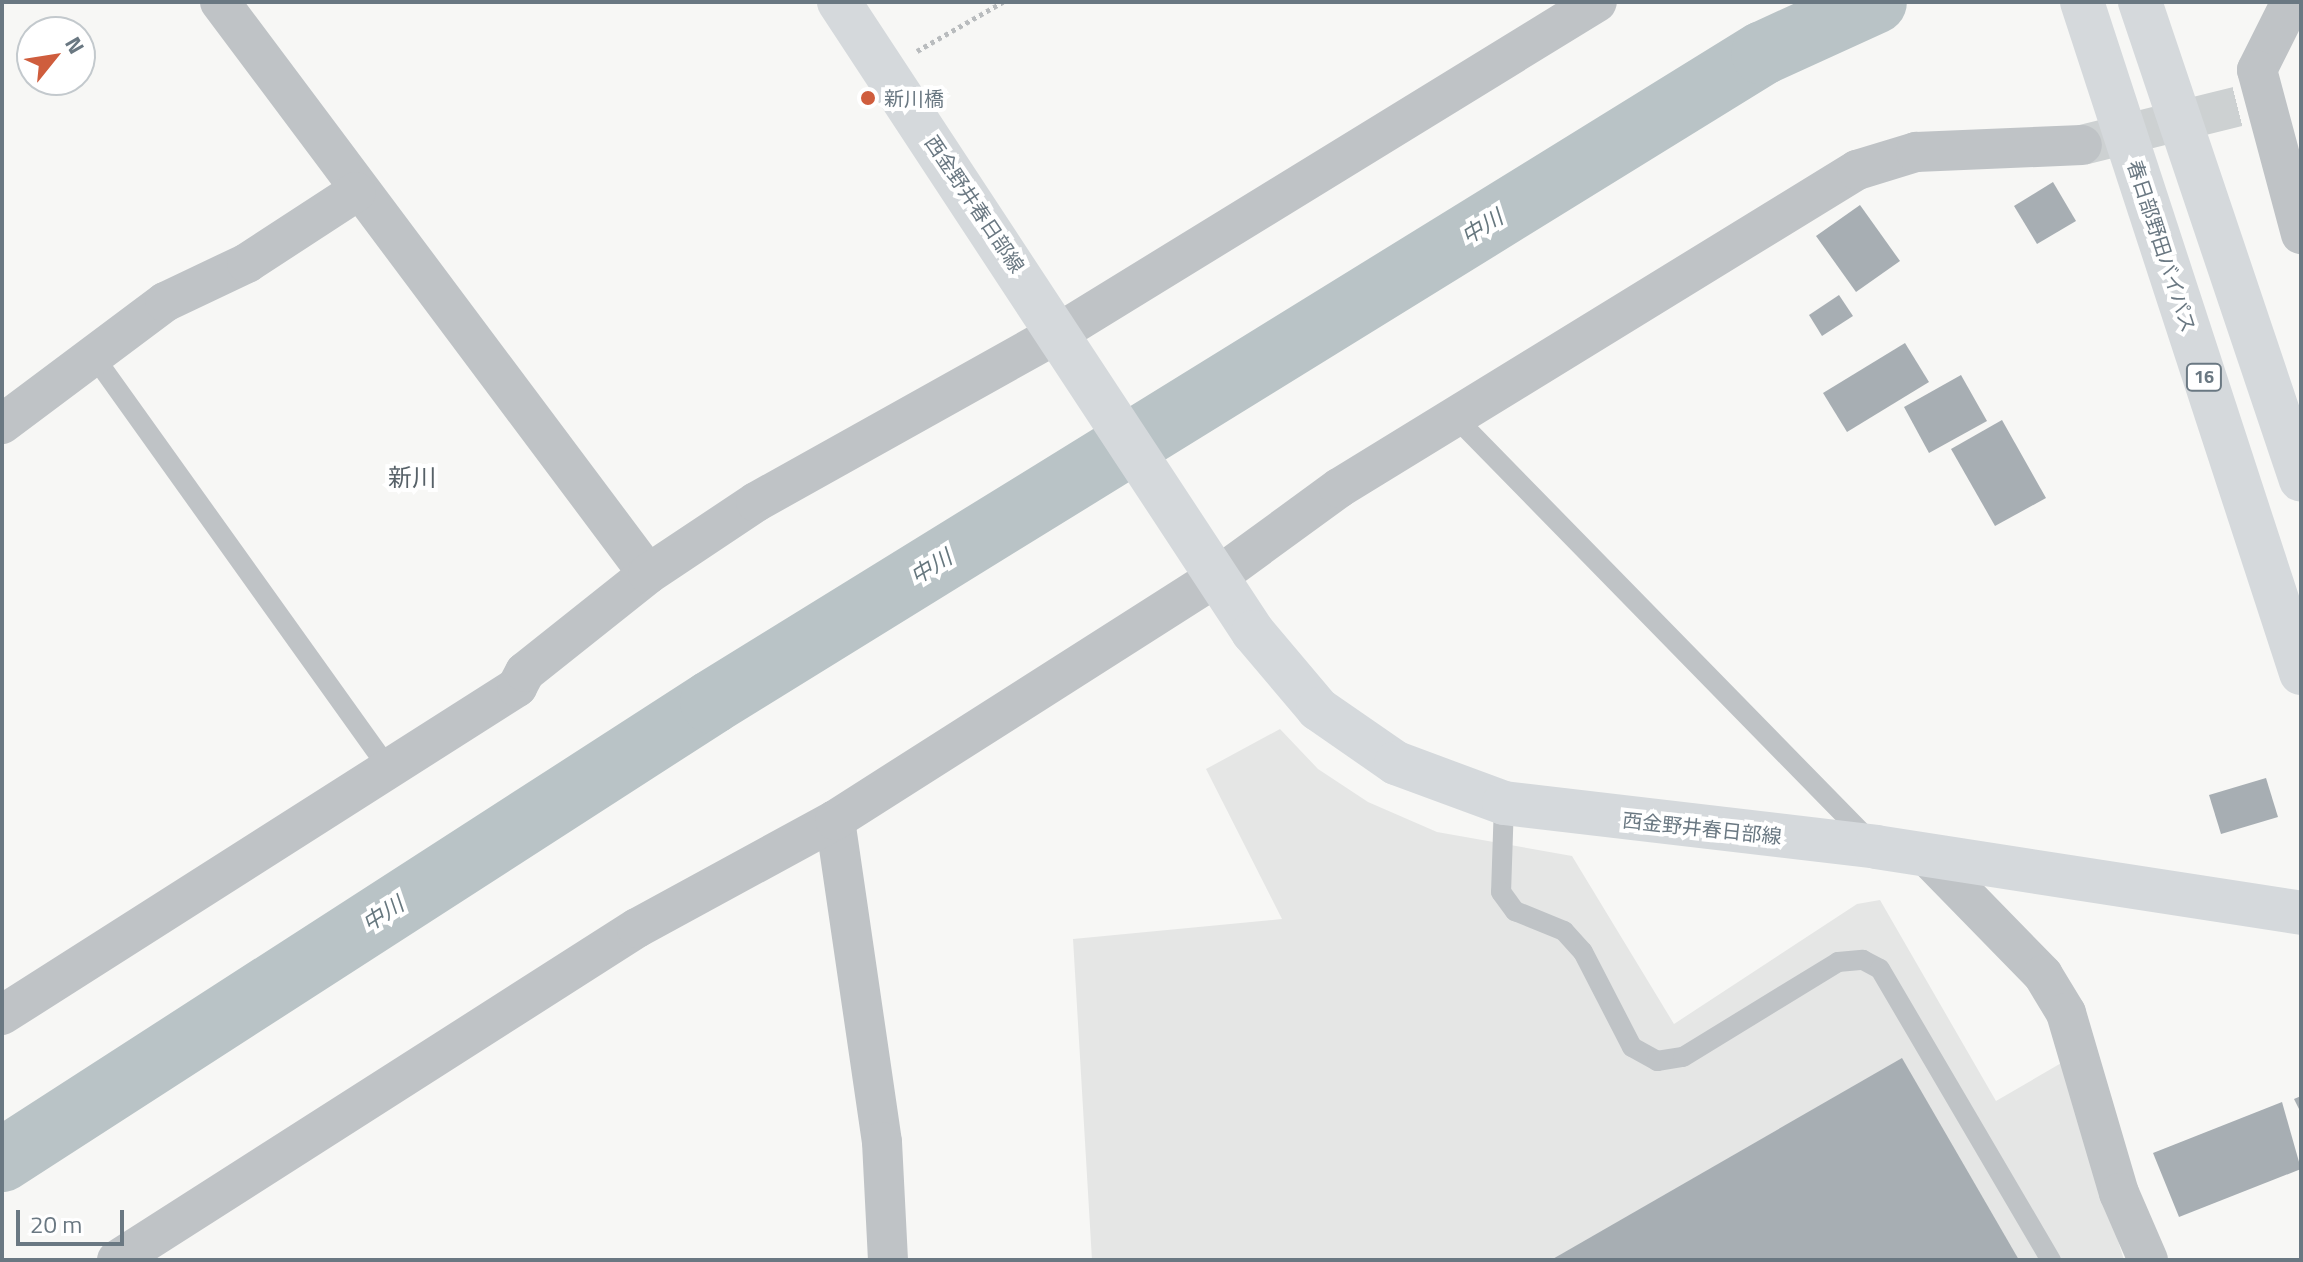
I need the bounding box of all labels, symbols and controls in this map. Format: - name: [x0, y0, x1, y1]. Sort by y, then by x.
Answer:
- north arrow: [16, 16, 96, 96]
- text: N: [57, 30, 94, 60]
- place label: 新川橋: [884, 86, 944, 110]
- marker: 新川橋: [859, 89, 877, 107]
- street label: 西金野井春日部線: [920, 131, 1030, 277]
- street label: 春日部野田バイパス: [2123, 157, 2201, 335]
- water label: 中川: [1456, 204, 1508, 250]
- road number: 16: [2184, 363, 2224, 391]
- district label: 新川: [388, 464, 436, 492]
- water label: 中川: [905, 544, 957, 590]
- street label: 西金野井春日部線: [1621, 808, 1783, 848]
- water label: 中川: [357, 891, 409, 937]
- scale bar: [20, 1194, 128, 1244]
- text: 20 m: [30, 1206, 82, 1242]

